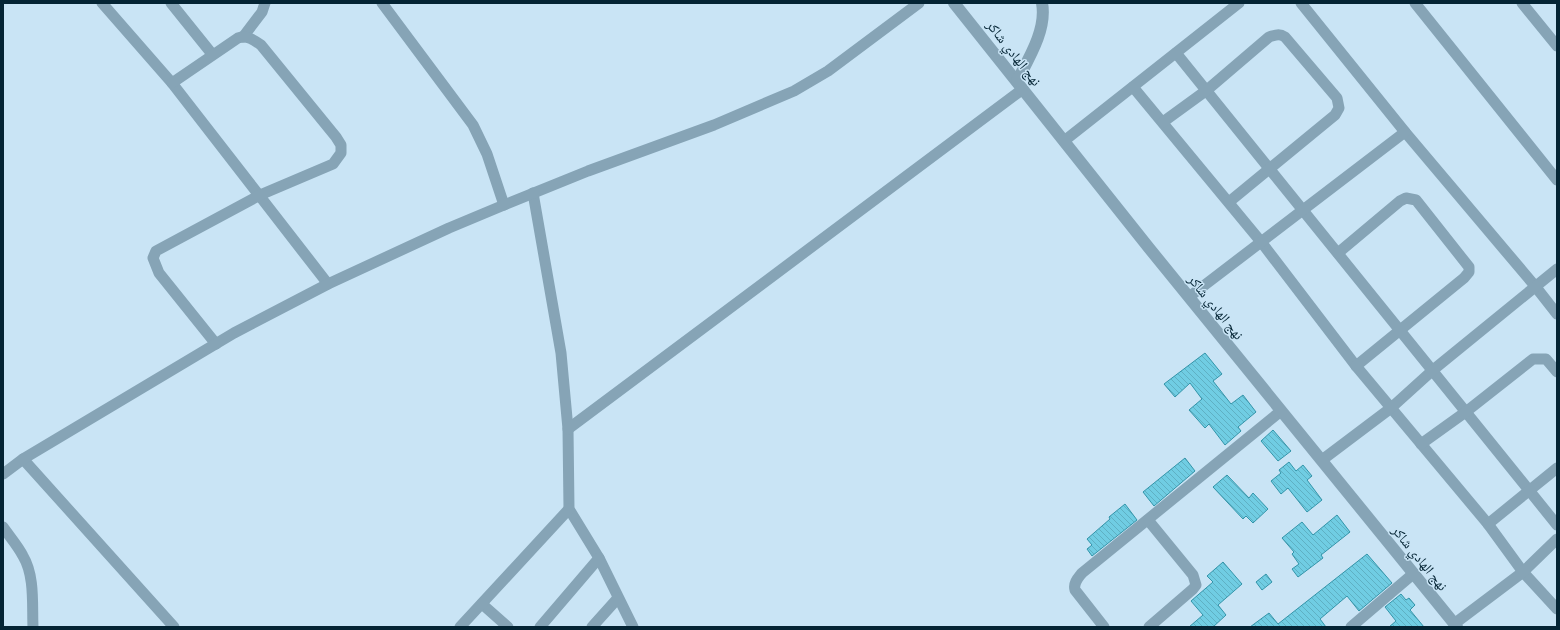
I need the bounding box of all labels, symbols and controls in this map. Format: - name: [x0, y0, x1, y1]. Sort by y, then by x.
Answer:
- street label: نهج الهادي شاكر: [980, 16, 1045, 91]
- street label: نهج الهادي شاكر: [1182, 271, 1247, 345]
- street label: نهج الهادي شاكر: [1386, 522, 1451, 596]

